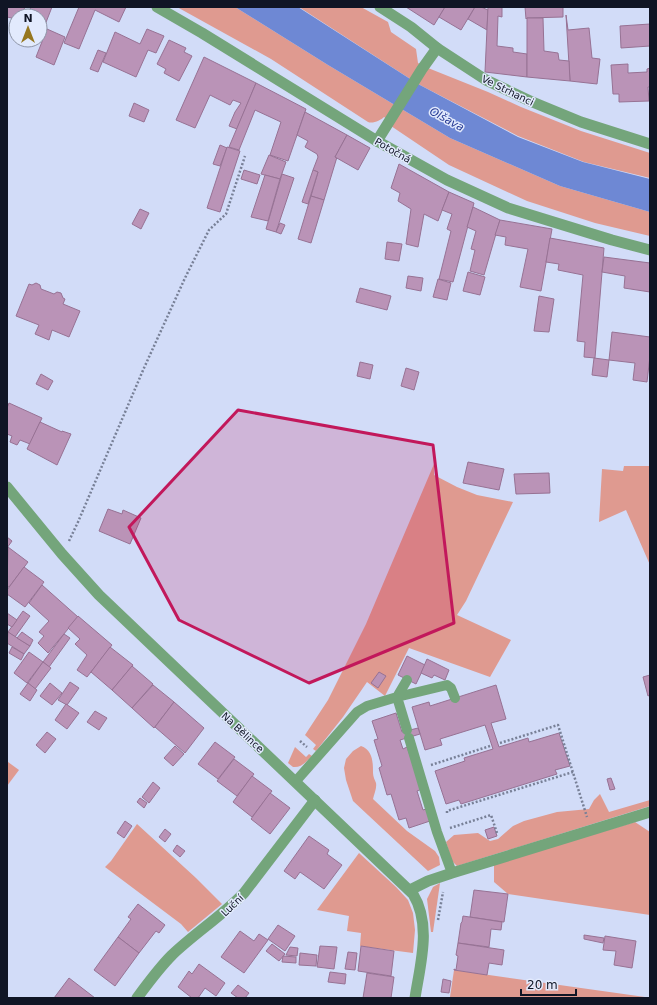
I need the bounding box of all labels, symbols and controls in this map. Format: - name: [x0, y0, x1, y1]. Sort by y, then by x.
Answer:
- north arrow: [8, 8, 48, 48]
- text: N: [23, 12, 33, 25]
- street label: Ve Strhanci: [480, 73, 536, 108]
- water label: Olšava: [427, 105, 467, 134]
- street label: Potočná: [373, 136, 413, 165]
- street label: Na Bělince: [219, 710, 266, 755]
- street label: Luční: [219, 891, 247, 918]
- scale bar: [521, 971, 576, 997]
- text: 20 m: [527, 978, 558, 992]

